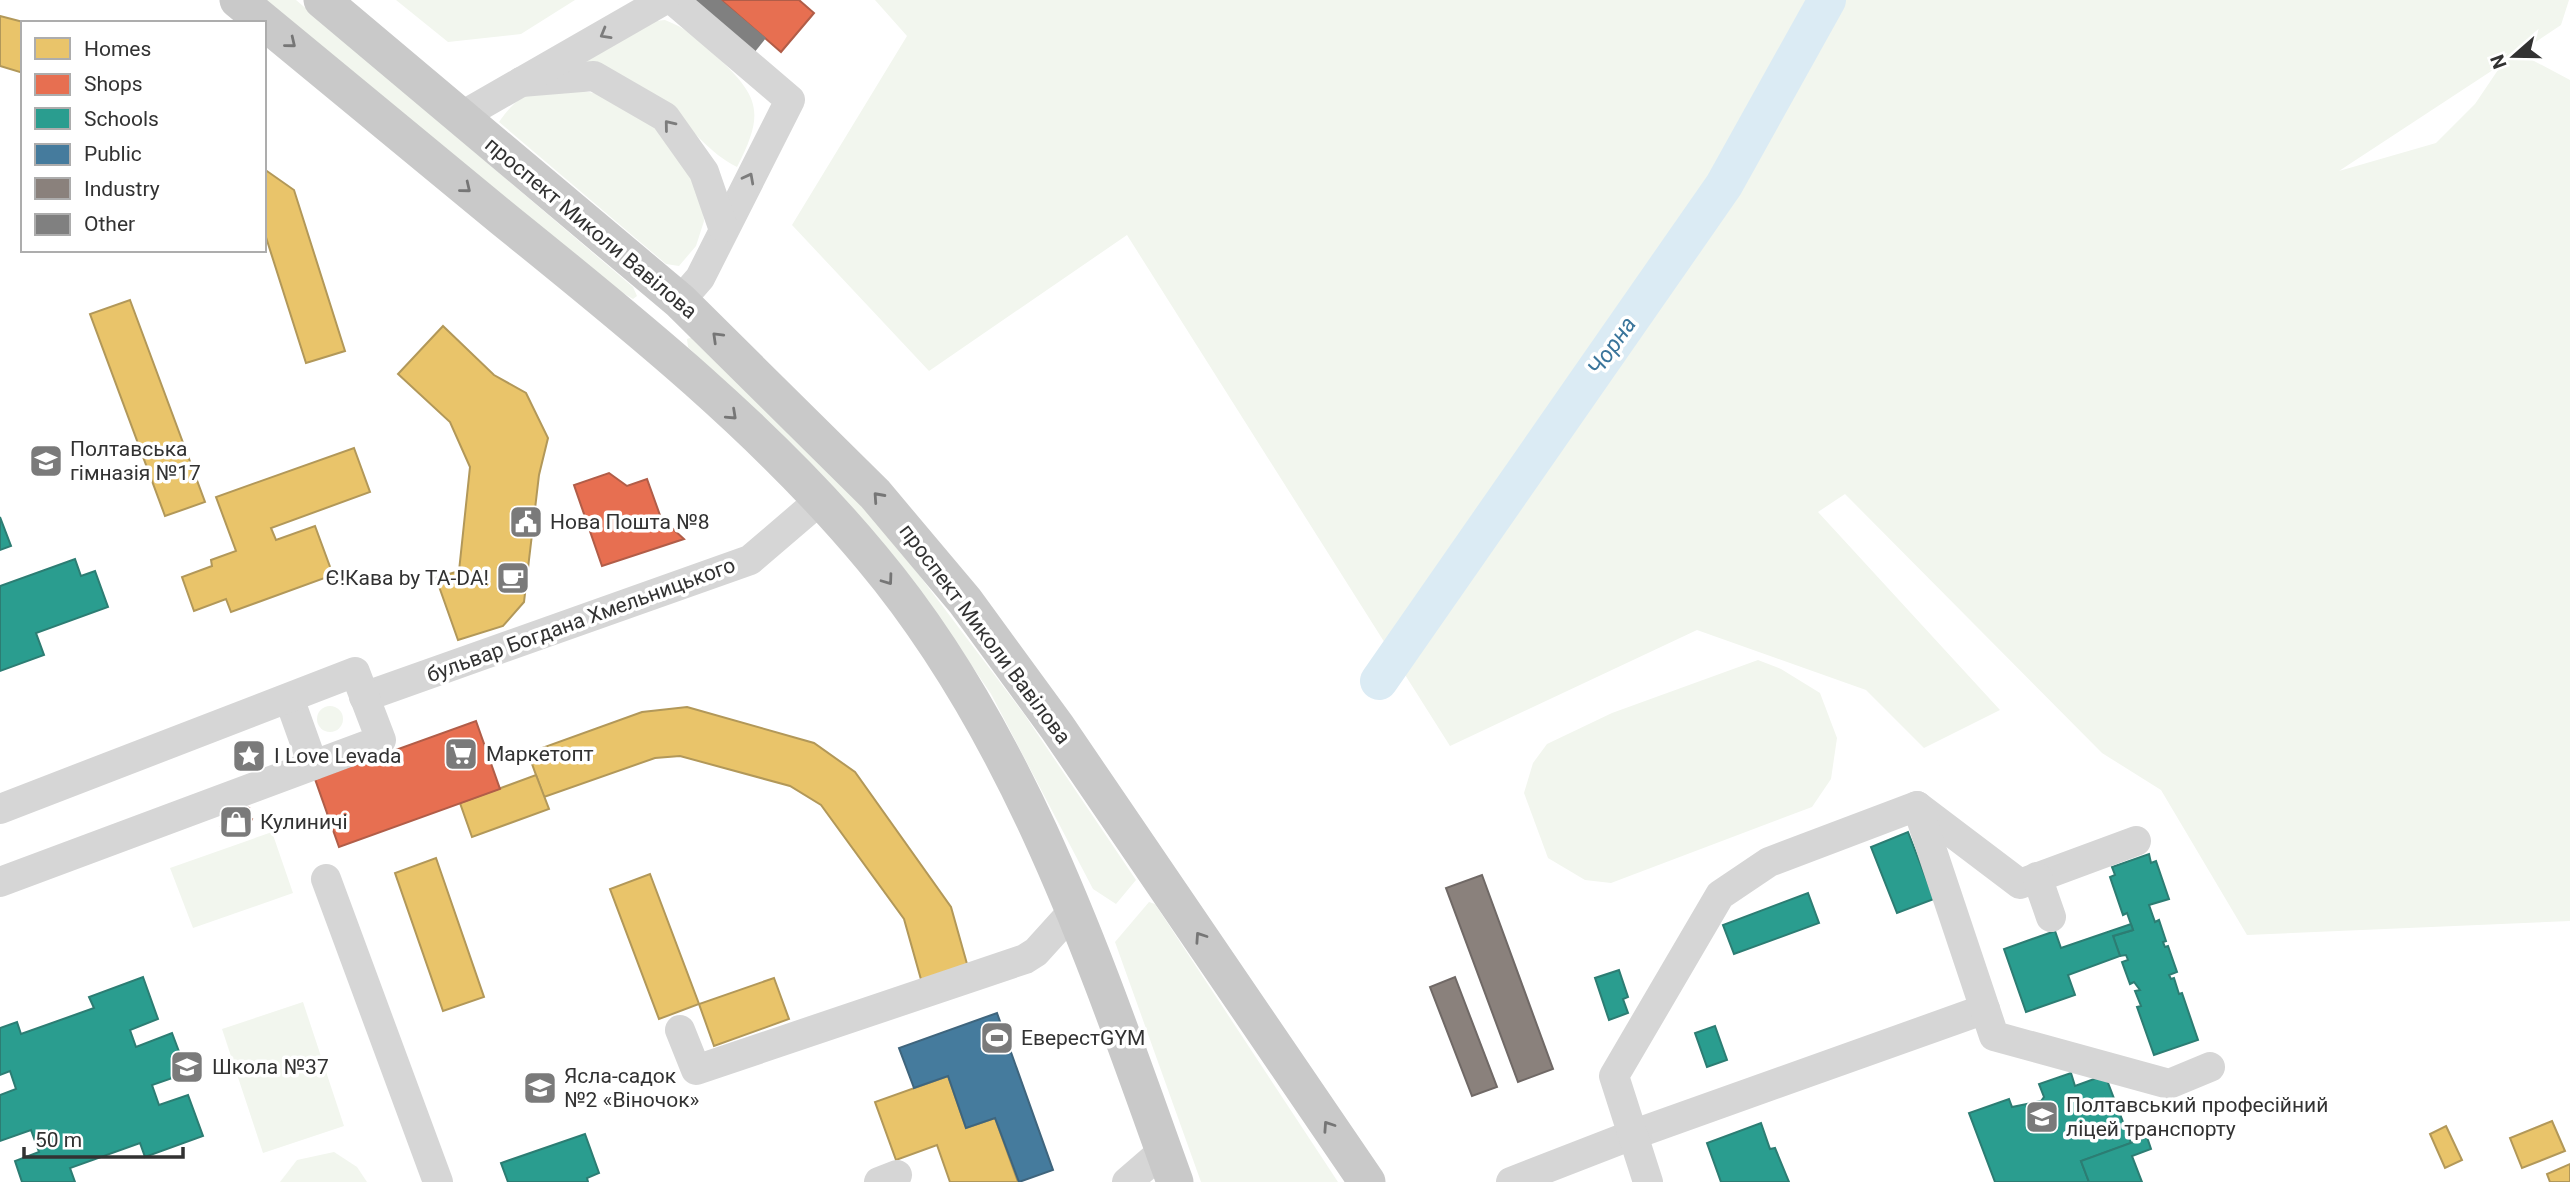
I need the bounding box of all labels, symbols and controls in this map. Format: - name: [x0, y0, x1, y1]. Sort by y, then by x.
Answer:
- legend: [21, 21, 266, 252]
- north arrow: [2479, 21, 2549, 91]
- one-way arrow: [600, 26, 613, 39]
- one-way arrow: [283, 35, 295, 48]
- text: Homes: [84, 37, 151, 61]
- text: N: [2485, 51, 2512, 72]
- text: Shops: [84, 72, 143, 96]
- text: Schools: [84, 107, 159, 131]
- one-way arrow: [665, 120, 678, 133]
- street label: проспект Миколи Вавілова: [480, 132, 702, 324]
- text: Public: [84, 142, 142, 166]
- one-way arrow: [740, 173, 754, 185]
- text: Industry: [84, 177, 160, 201]
- one-way arrow: [458, 180, 471, 192]
- text: Other: [84, 212, 135, 236]
- water label: Чорна: [1582, 311, 1642, 381]
- one-way arrow: [712, 332, 725, 345]
- one-way arrow: [724, 407, 737, 420]
- place label: Полтавська гімназія №17: [70, 437, 201, 485]
- school or university icon: Полтавська гімназія №17: [27, 442, 65, 480]
- one-way arrow: [874, 492, 886, 505]
- public building icon: Нова Пошта №8: [507, 503, 545, 541]
- place label: Нова Пошта №8: [550, 510, 710, 534]
- street label: проспект Миколи Вавілова: [895, 519, 1075, 749]
- street label: бульвар Богдана Хмельницького: [423, 553, 739, 687]
- cafe icon: Є!Кава by TA-DA!: [494, 559, 532, 597]
- place label: Є!Кава by TA-DA!: [326, 566, 489, 590]
- one-way arrow: [880, 572, 893, 585]
- supermarket icon: Маркетопт: [442, 735, 480, 773]
- place icon: I Love Levada: [230, 737, 268, 775]
- place label: Маркетопт: [486, 742, 594, 766]
- place label: I Love Levada: [274, 744, 401, 768]
- shop icon: Кулиничі: [217, 803, 255, 841]
- place label: Кулиничі: [260, 810, 348, 834]
- one-way arrow: [1195, 932, 1208, 945]
- sports icon: ЕверестGYM: [978, 1019, 1016, 1057]
- place label: ЕверестGYM: [1021, 1026, 1145, 1050]
- school or university icon: Школа №37: [168, 1048, 206, 1086]
- place label: Школа №37: [212, 1055, 329, 1079]
- place label: Ясла-садок №2 «Віночок»: [564, 1064, 699, 1112]
- school or university icon: Ясла-садок №2 «Віночок»: [521, 1069, 559, 1107]
- place label: Полтавський професійний ліцей транспорту: [2066, 1093, 2328, 1141]
- school or university icon: Полтавський професійний ліцей транспорту: [2023, 1098, 2061, 1136]
- scale bar: [24, 1116, 184, 1160]
- one-way arrow: [1323, 1120, 1336, 1133]
- text: 50 m: [35, 1128, 82, 1152]

